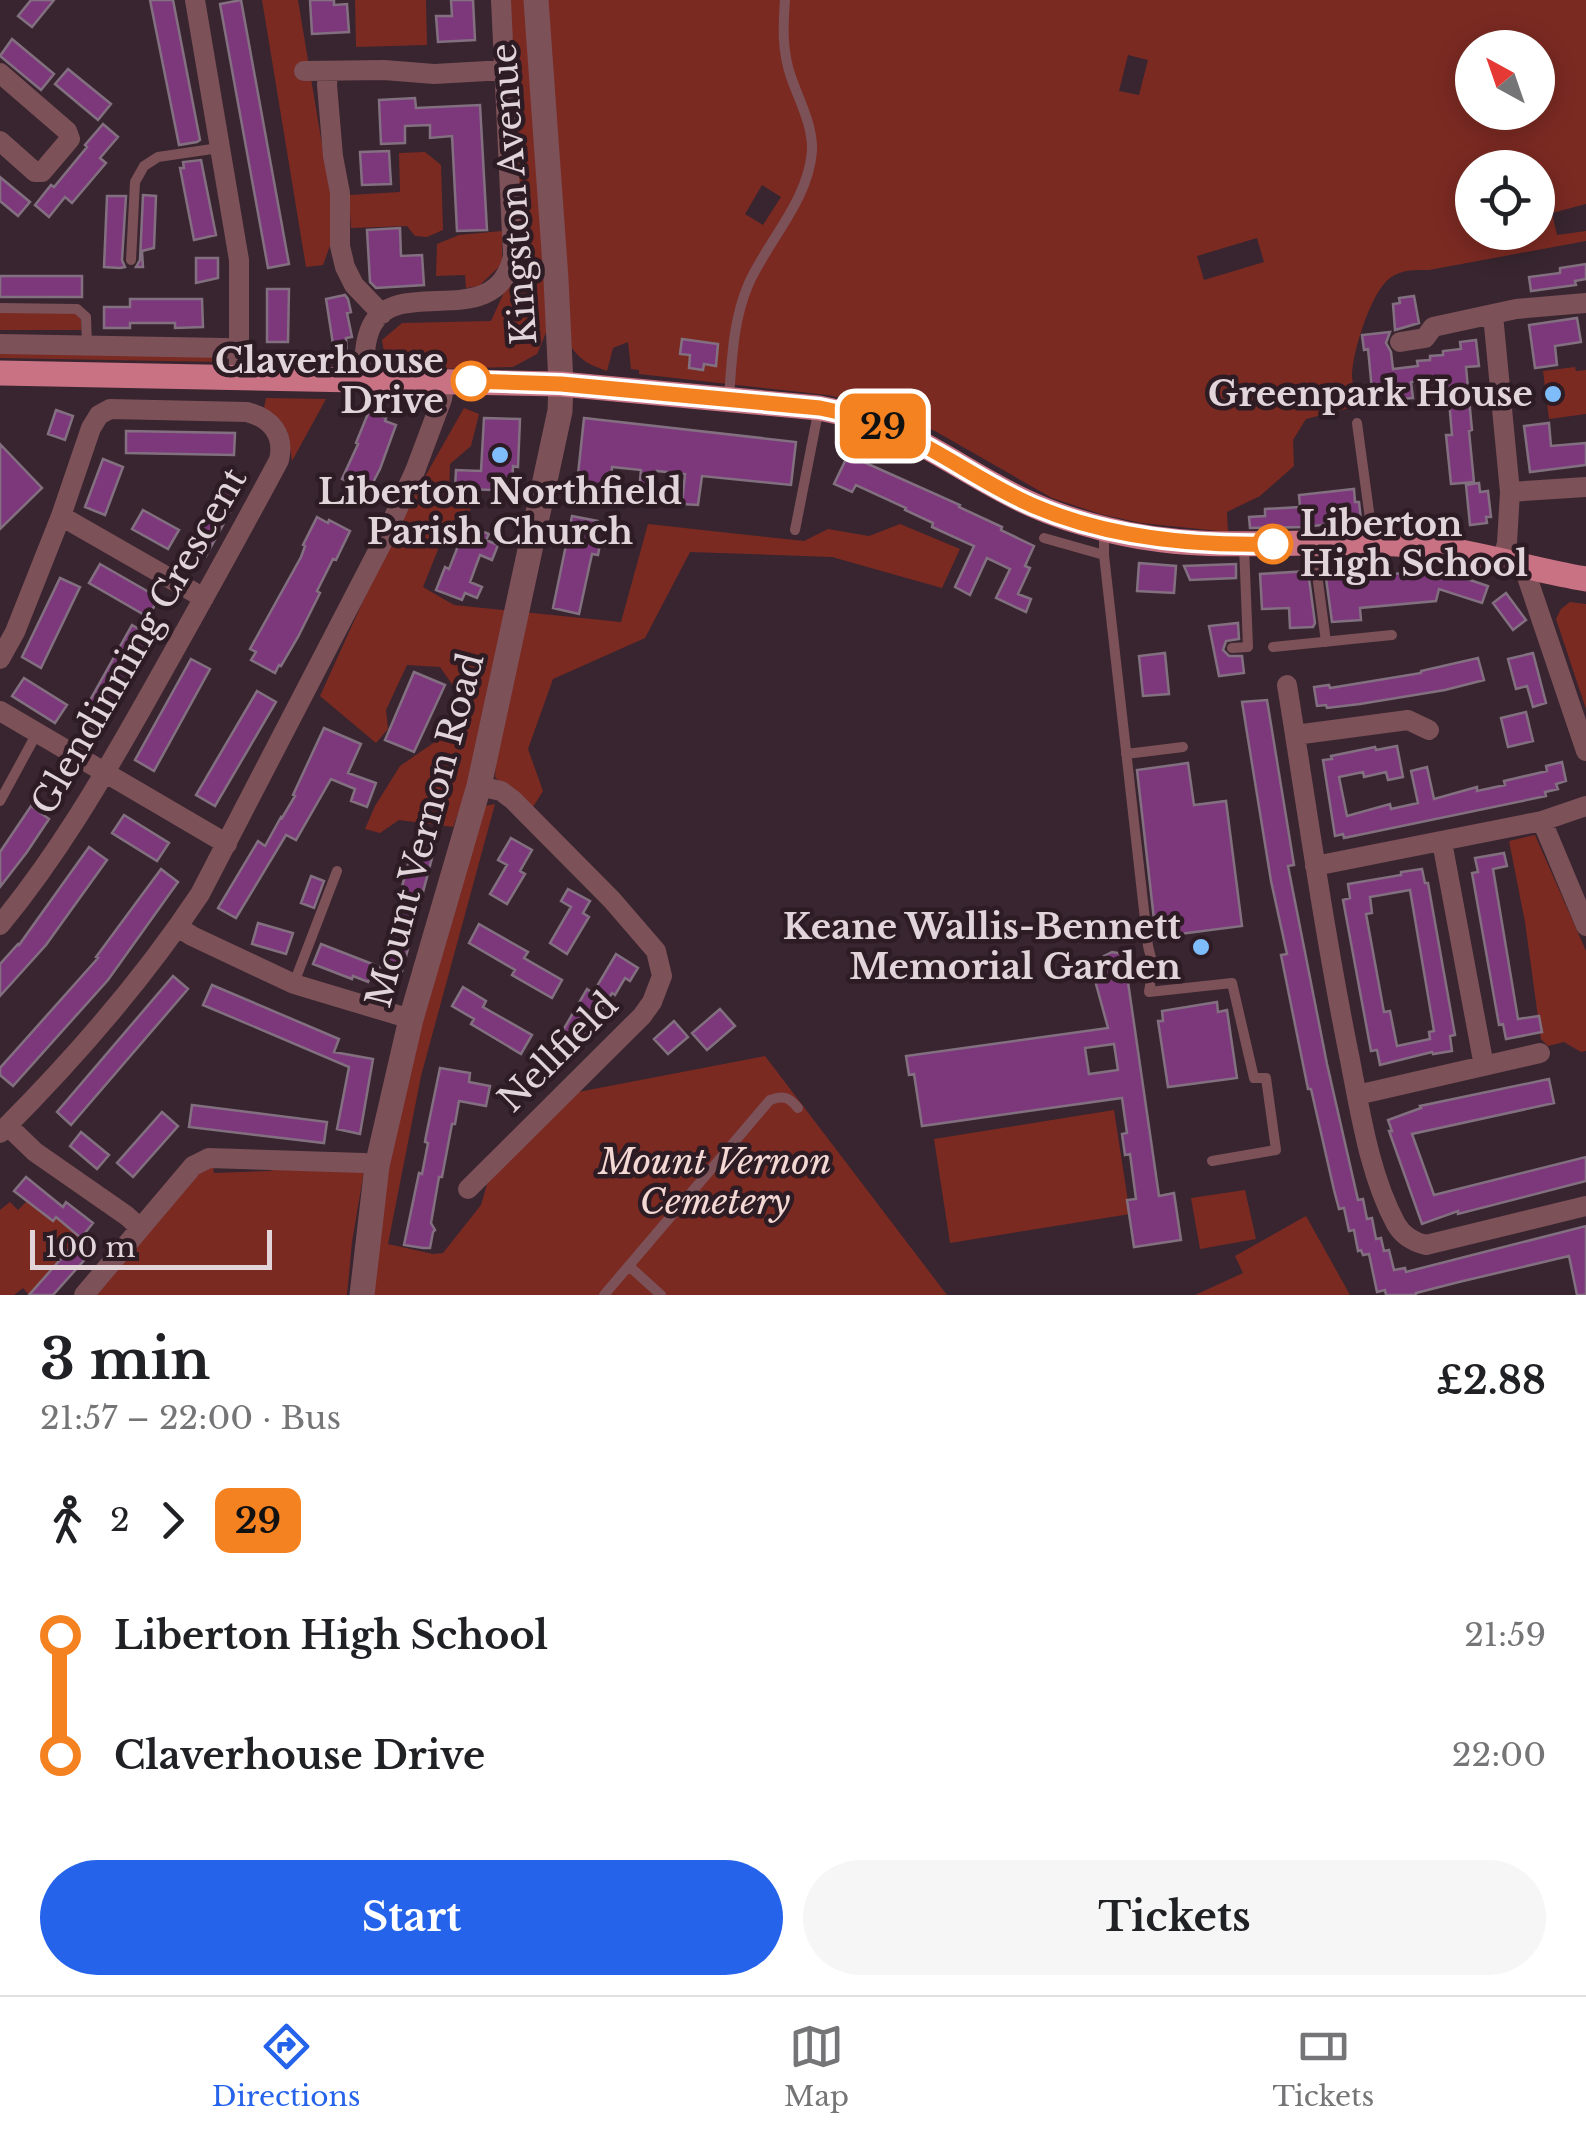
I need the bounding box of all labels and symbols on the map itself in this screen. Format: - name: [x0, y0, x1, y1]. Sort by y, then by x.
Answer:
- north arrow: [1455, 30, 1555, 130]
- street label: Kingston Avenue: [482, 42, 545, 346]
- place label: Claverhouse Drive: [215, 339, 444, 422]
- marker: Claverhouse Drive: [452, 362, 490, 400]
- place label: Greenpark House: [1208, 372, 1533, 415]
- marker: Greenpark House: [1542, 383, 1564, 405]
- line badge: 29: [838, 394, 928, 458]
- marker: Liberton Northfield Parish Church: [489, 444, 511, 466]
- street label: Glendinning Crescent: [22, 460, 255, 822]
- place label: Liberton Northfield Parish Church: [318, 470, 682, 553]
- place label: Liberton High School: [1300, 502, 1528, 585]
- marker: Liberton High School: [1254, 525, 1292, 563]
- street label: Mount Vernon Road: [357, 648, 493, 1012]
- place label: Keane Wallis-Bennett Memorial Garden: [783, 905, 1182, 988]
- marker: Keane Wallis-Bennett Memorial Garden: [1190, 936, 1212, 958]
- street label: Nellfield: [489, 983, 626, 1120]
- park label: Mount Vernon Cemetery: [598, 1140, 831, 1223]
- scale bar: [30, 1225, 272, 1270]

